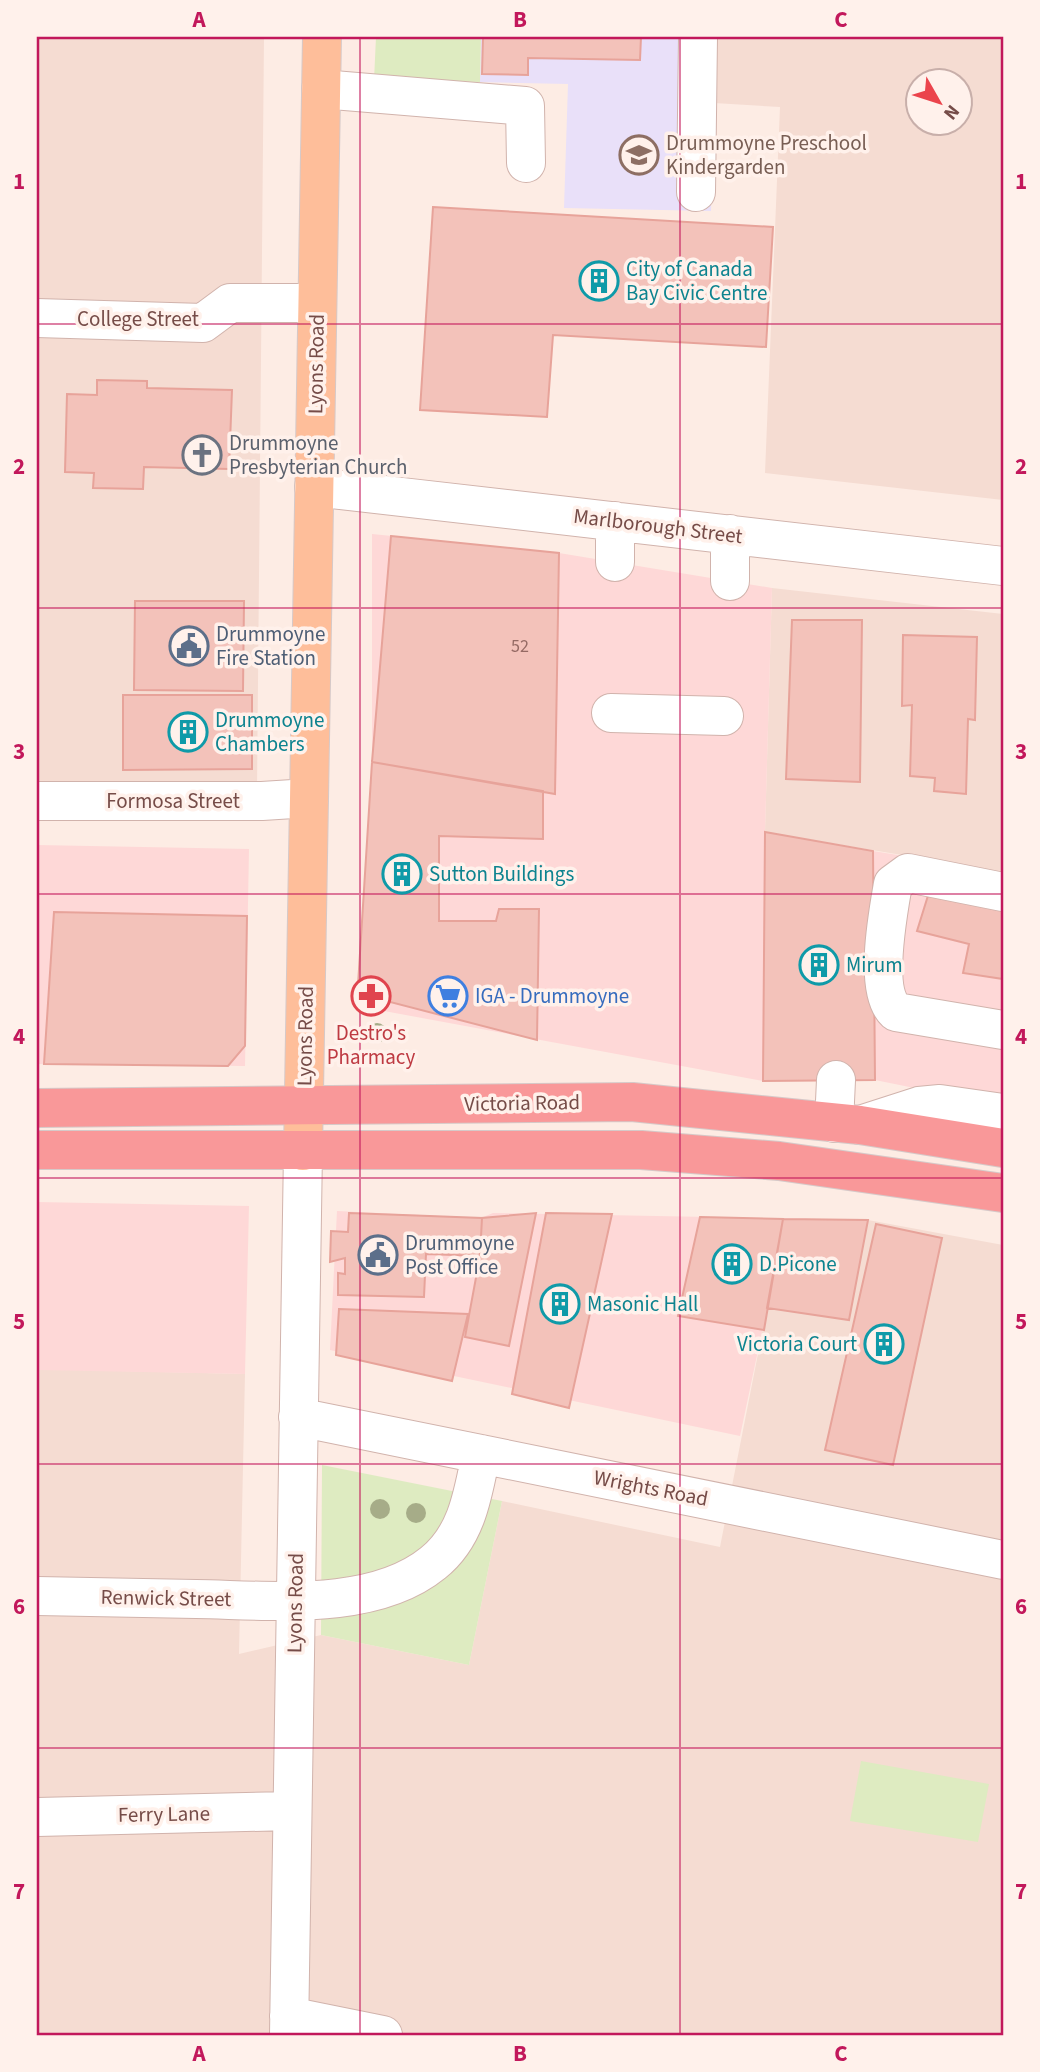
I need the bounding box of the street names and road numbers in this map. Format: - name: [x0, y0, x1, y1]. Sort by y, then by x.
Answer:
- street label: College Street: [77, 304, 199, 334]
- street label: Lyons Road: [300, 314, 332, 414]
- street label: Marlborough Street: [572, 501, 744, 551]
- street label: Formosa Street: [106, 786, 240, 816]
- street label: Lyons Road: [289, 986, 321, 1086]
- street label: Victoria Road: [464, 1087, 580, 1119]
- street label: Wrights Road: [591, 1462, 711, 1514]
- street label: Lyons Road: [279, 1553, 311, 1653]
- street label: Renwick Street: [100, 1582, 232, 1614]
- street label: Ferry Lane: [118, 1798, 210, 1830]

